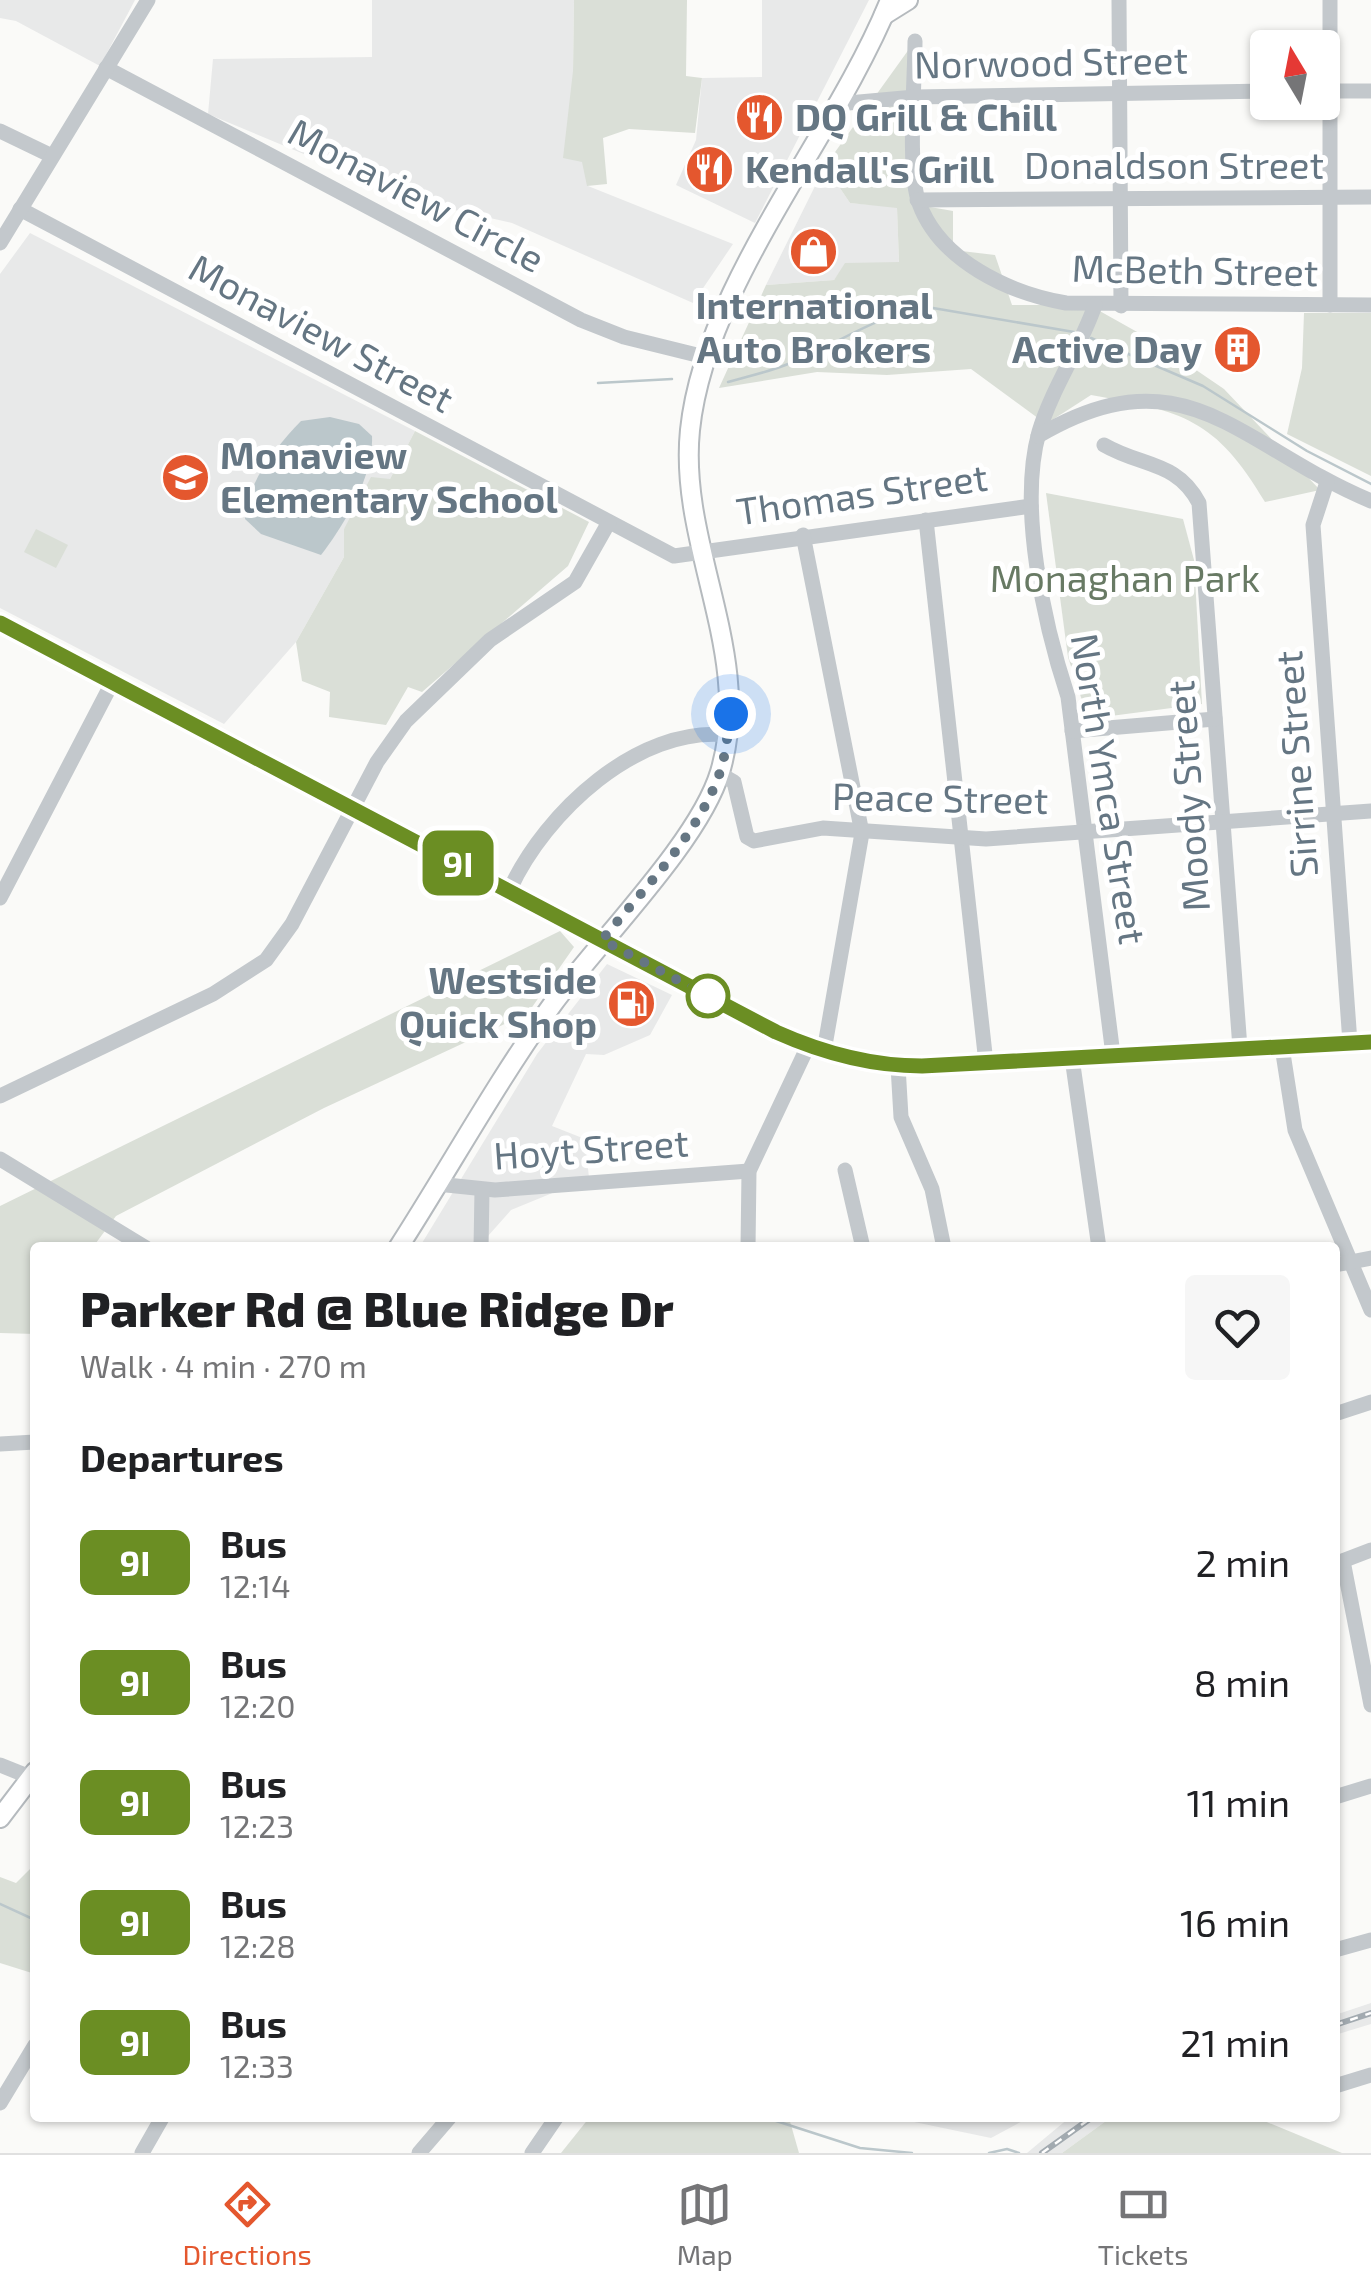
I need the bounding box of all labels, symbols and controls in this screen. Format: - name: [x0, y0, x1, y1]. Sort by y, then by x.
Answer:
- north arrow: [1250, 30, 1340, 120]
- map controls: [1250, 30, 1340, 120]
- street label: Norwood Street: [914, 36, 1188, 86]
- restaurant icon: DQ Grill & Chill: [734, 92, 786, 144]
- place label: DQ Grill & Chill: [795, 93, 1057, 140]
- street label: Monaview Circle: [281, 108, 553, 281]
- street label: Donaldson Street: [1024, 141, 1324, 187]
- restaurant icon: Kendall's Grill: [684, 144, 736, 196]
- place label: Kendall's Grill: [745, 145, 995, 191]
- shop icon: International Auto Brokers: [788, 226, 840, 278]
- street label: Monaview Street: [182, 243, 462, 421]
- street label: McBeth Street: [1071, 244, 1319, 294]
- place label: International Auto Brokers: [695, 281, 933, 371]
- building icon: Active Day: [1211, 324, 1263, 376]
- place label: Active Day: [1012, 325, 1202, 371]
- place label: Monaview Elementary School: [220, 431, 558, 521]
- school or university icon: Monaview Elementary School: [159, 452, 211, 504]
- street label: Thomas Street: [733, 453, 990, 533]
- park label: Monaghan Park: [990, 554, 1260, 600]
- street label: North Ymca Street: [1063, 630, 1157, 947]
- street label: Sirrine Street: [1264, 649, 1326, 879]
- street label: Moody Street: [1156, 679, 1218, 913]
- your location: [706, 689, 756, 739]
- street label: Peace Street: [832, 772, 1049, 822]
- line badge: 9I: [413, 830, 503, 896]
- text: 9I: [443, 842, 473, 884]
- place label: Westside Quick Shop: [399, 956, 597, 1047]
- unlabelled marker: [687, 975, 729, 1017]
- fuel station icon: Westside Quick Shop: [606, 977, 658, 1029]
- street label: Hoyt Street: [492, 1118, 690, 1178]
- button: heart: [1185, 1275, 1290, 1380]
- text: Parker Rd @ Blue Ridge Dr: [80, 1279, 674, 1337]
- text: Walk · 4 min · 270 m: [80, 1346, 367, 1384]
- text: Departures: [80, 1434, 284, 1480]
- text: Bus: [220, 1520, 287, 1566]
- text: 2 min: [1195, 1539, 1290, 1585]
- text: 9I: [120, 1541, 150, 1583]
- text: 12:14: [220, 1566, 291, 1604]
- text: Bus: [220, 1640, 287, 1686]
- text: 8 min: [1194, 1659, 1290, 1705]
- text: 9I: [120, 1661, 150, 1703]
- text: 12:20: [220, 1686, 296, 1724]
- text: Bus: [220, 1760, 287, 1806]
- text: 11 min: [1186, 1779, 1290, 1825]
- text: 9I: [120, 1781, 150, 1823]
- text: 12:23: [220, 1806, 294, 1844]
- text: Bus: [220, 1880, 287, 1926]
- text: 16 min: [1180, 1899, 1290, 1945]
- text: 9I: [120, 1901, 150, 1943]
- text: 12:28: [220, 1926, 296, 1964]
- text: Bus: [220, 2000, 287, 2046]
- text: 21 min: [1180, 2019, 1290, 2065]
- text: 9I: [120, 2021, 150, 2063]
- text: 12:33: [220, 2046, 294, 2084]
- tab: Directions: [183, 2177, 312, 2271]
- tab: Map: [677, 2177, 733, 2271]
- tab: Tickets: [1098, 2177, 1188, 2271]

